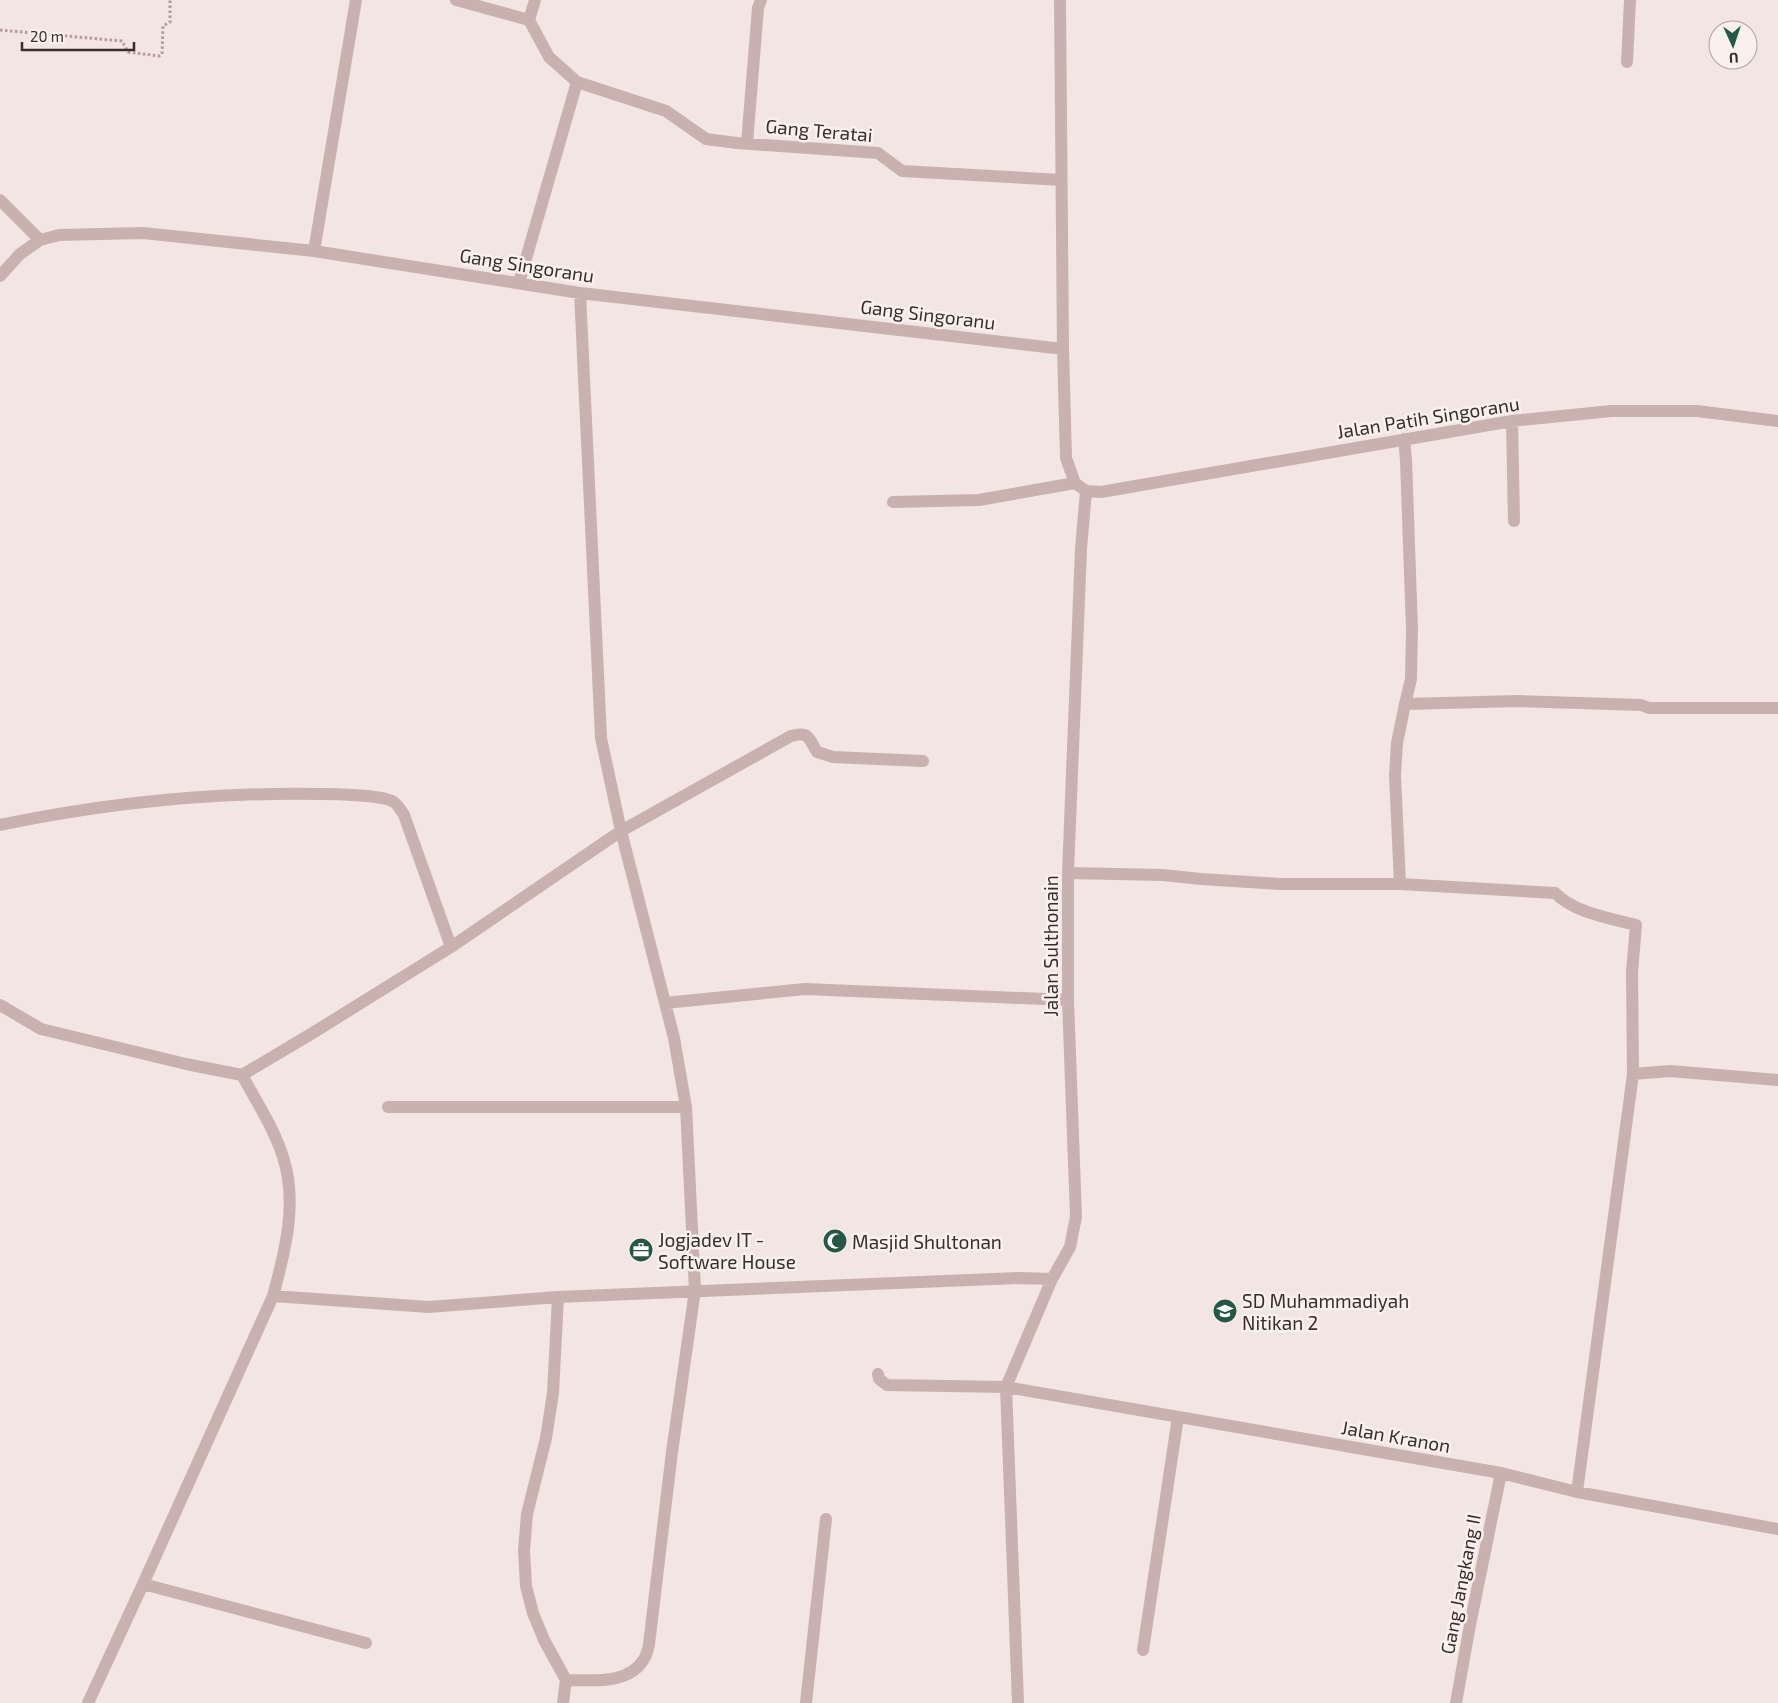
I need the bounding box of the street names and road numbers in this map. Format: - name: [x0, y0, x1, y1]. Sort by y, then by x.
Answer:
- street label: Gang Teratai: [765, 114, 873, 146]
- street label: Gang Singoranu: [458, 243, 596, 287]
- street label: Gang Singoranu: [859, 294, 997, 334]
- street label: Jalan Patih Singoranu: [1335, 391, 1521, 443]
- street label: Jalan Sulthonain: [1039, 875, 1062, 1017]
- street label: Jalan Kranon: [1340, 1415, 1452, 1457]
- street label: Gang Jangkang II: [1435, 1512, 1485, 1656]

